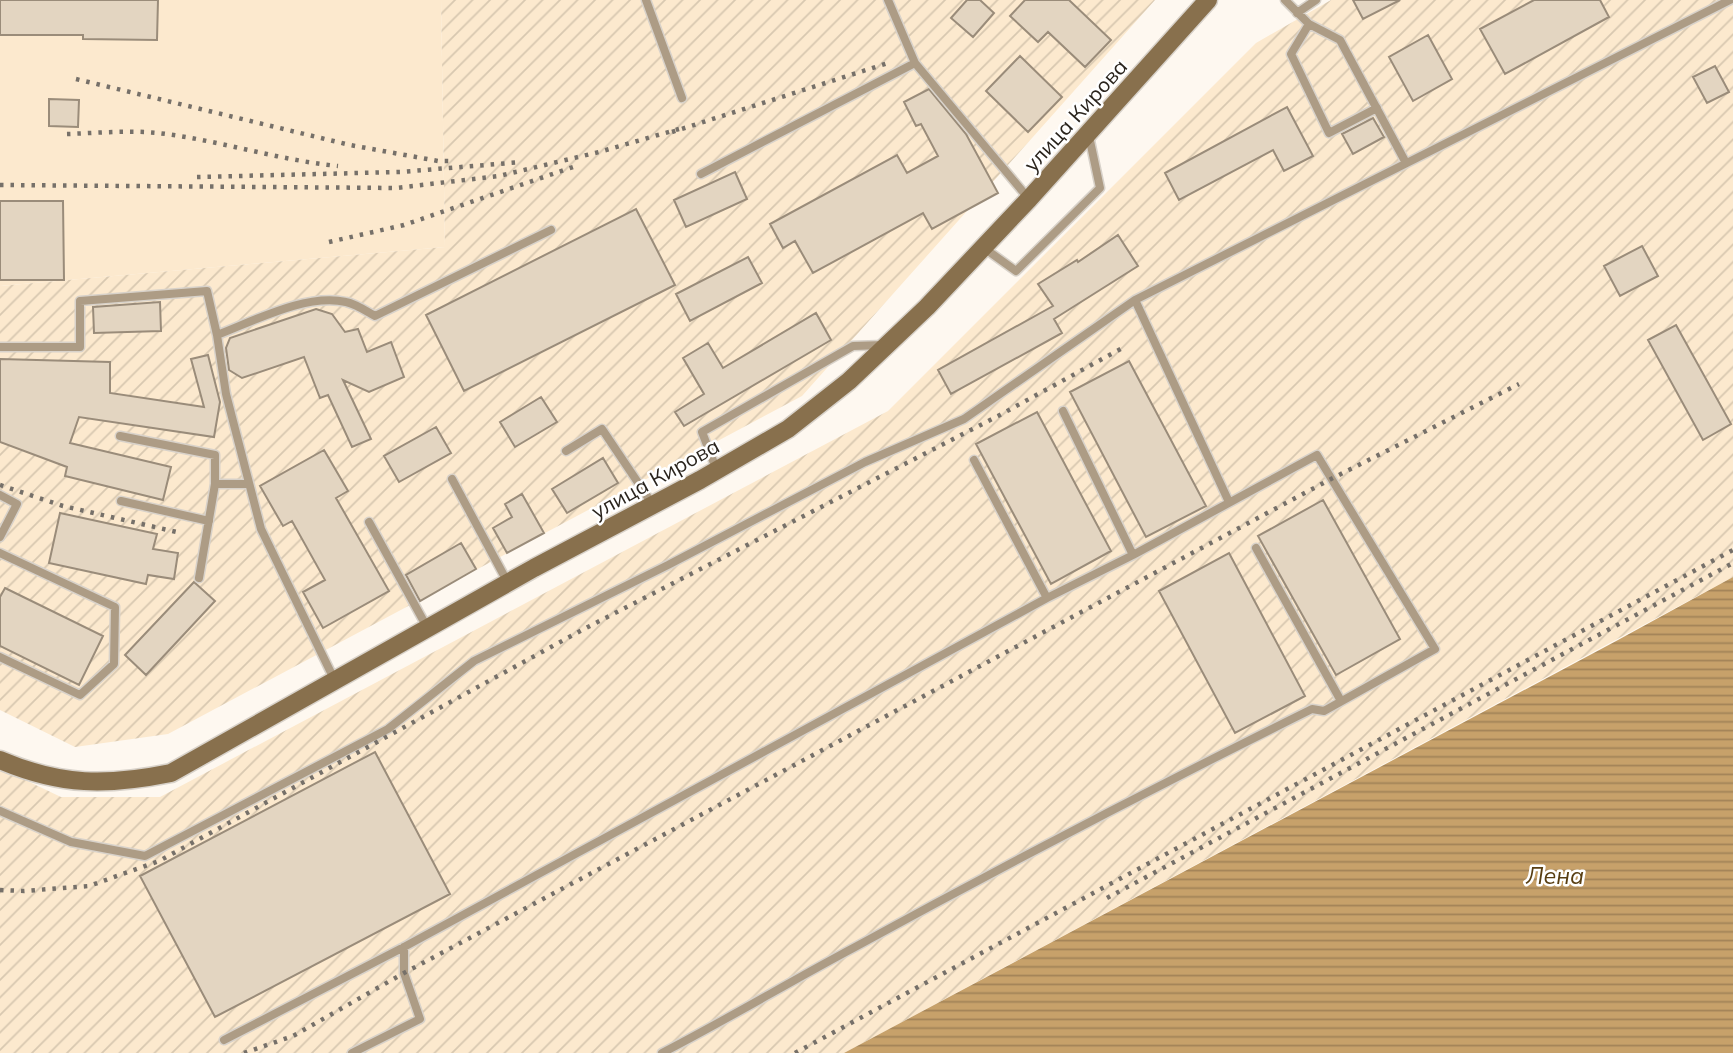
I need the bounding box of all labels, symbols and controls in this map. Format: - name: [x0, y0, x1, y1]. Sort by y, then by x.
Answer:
- street label: улица Кирова: [1018, 53, 1132, 177]
- street label: улица Кирова: [586, 432, 724, 524]
- water label: Лена: [1525, 861, 1584, 890]

